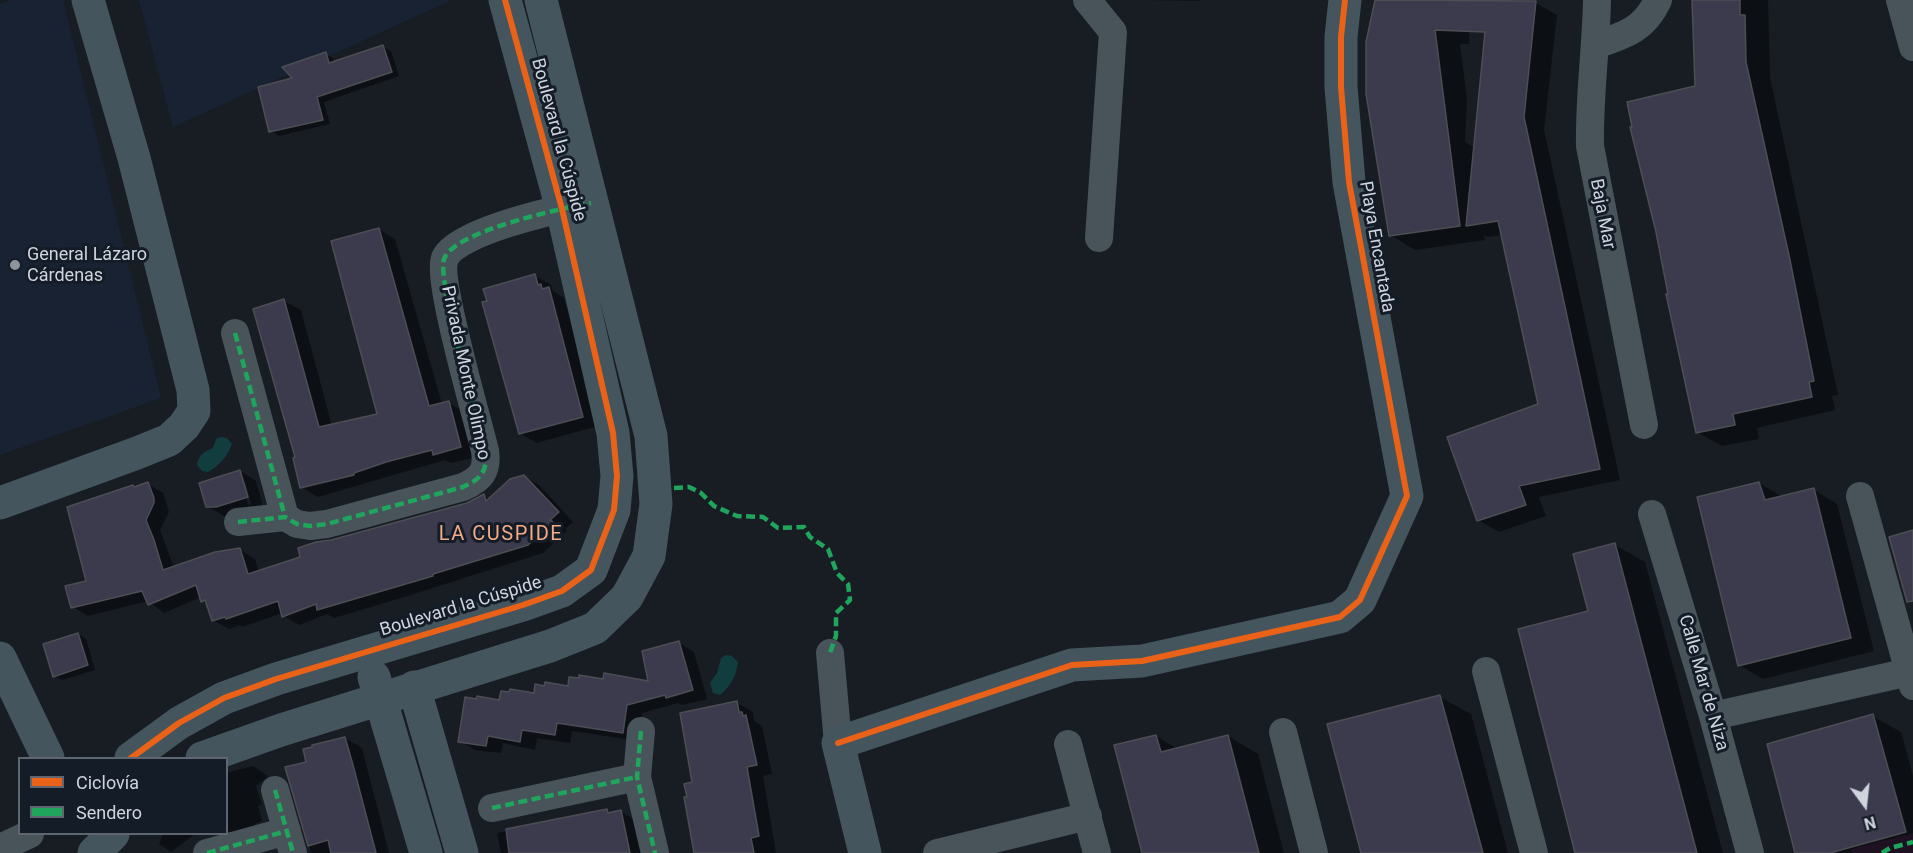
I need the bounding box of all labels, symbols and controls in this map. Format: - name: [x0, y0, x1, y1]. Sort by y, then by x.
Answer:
- street label: Boulevard la Cúspide: [526, 56, 590, 224]
- street label: Baja Mar: [1585, 177, 1619, 251]
- street label: Playa Encantada: [1354, 180, 1398, 314]
- place label: General Lázaro Cárdenas: [27, 244, 147, 286]
- marker: General Lázaro Cárdenas: [8, 258, 22, 272]
- street label: Privada Monte Olimpo: [436, 284, 494, 462]
- district label: LA CUSPIDE: [439, 523, 563, 547]
- street label: Boulevard la Cúspide: [378, 572, 544, 642]
- street label: Calle Mar de Niza: [1673, 613, 1733, 753]
- legend: [18, 757, 228, 835]
- text: Ciclovía: [76, 772, 139, 793]
- north arrow: [1835, 775, 1895, 835]
- text: Sendero: [76, 802, 142, 823]
- text: N: [1862, 812, 1878, 834]

